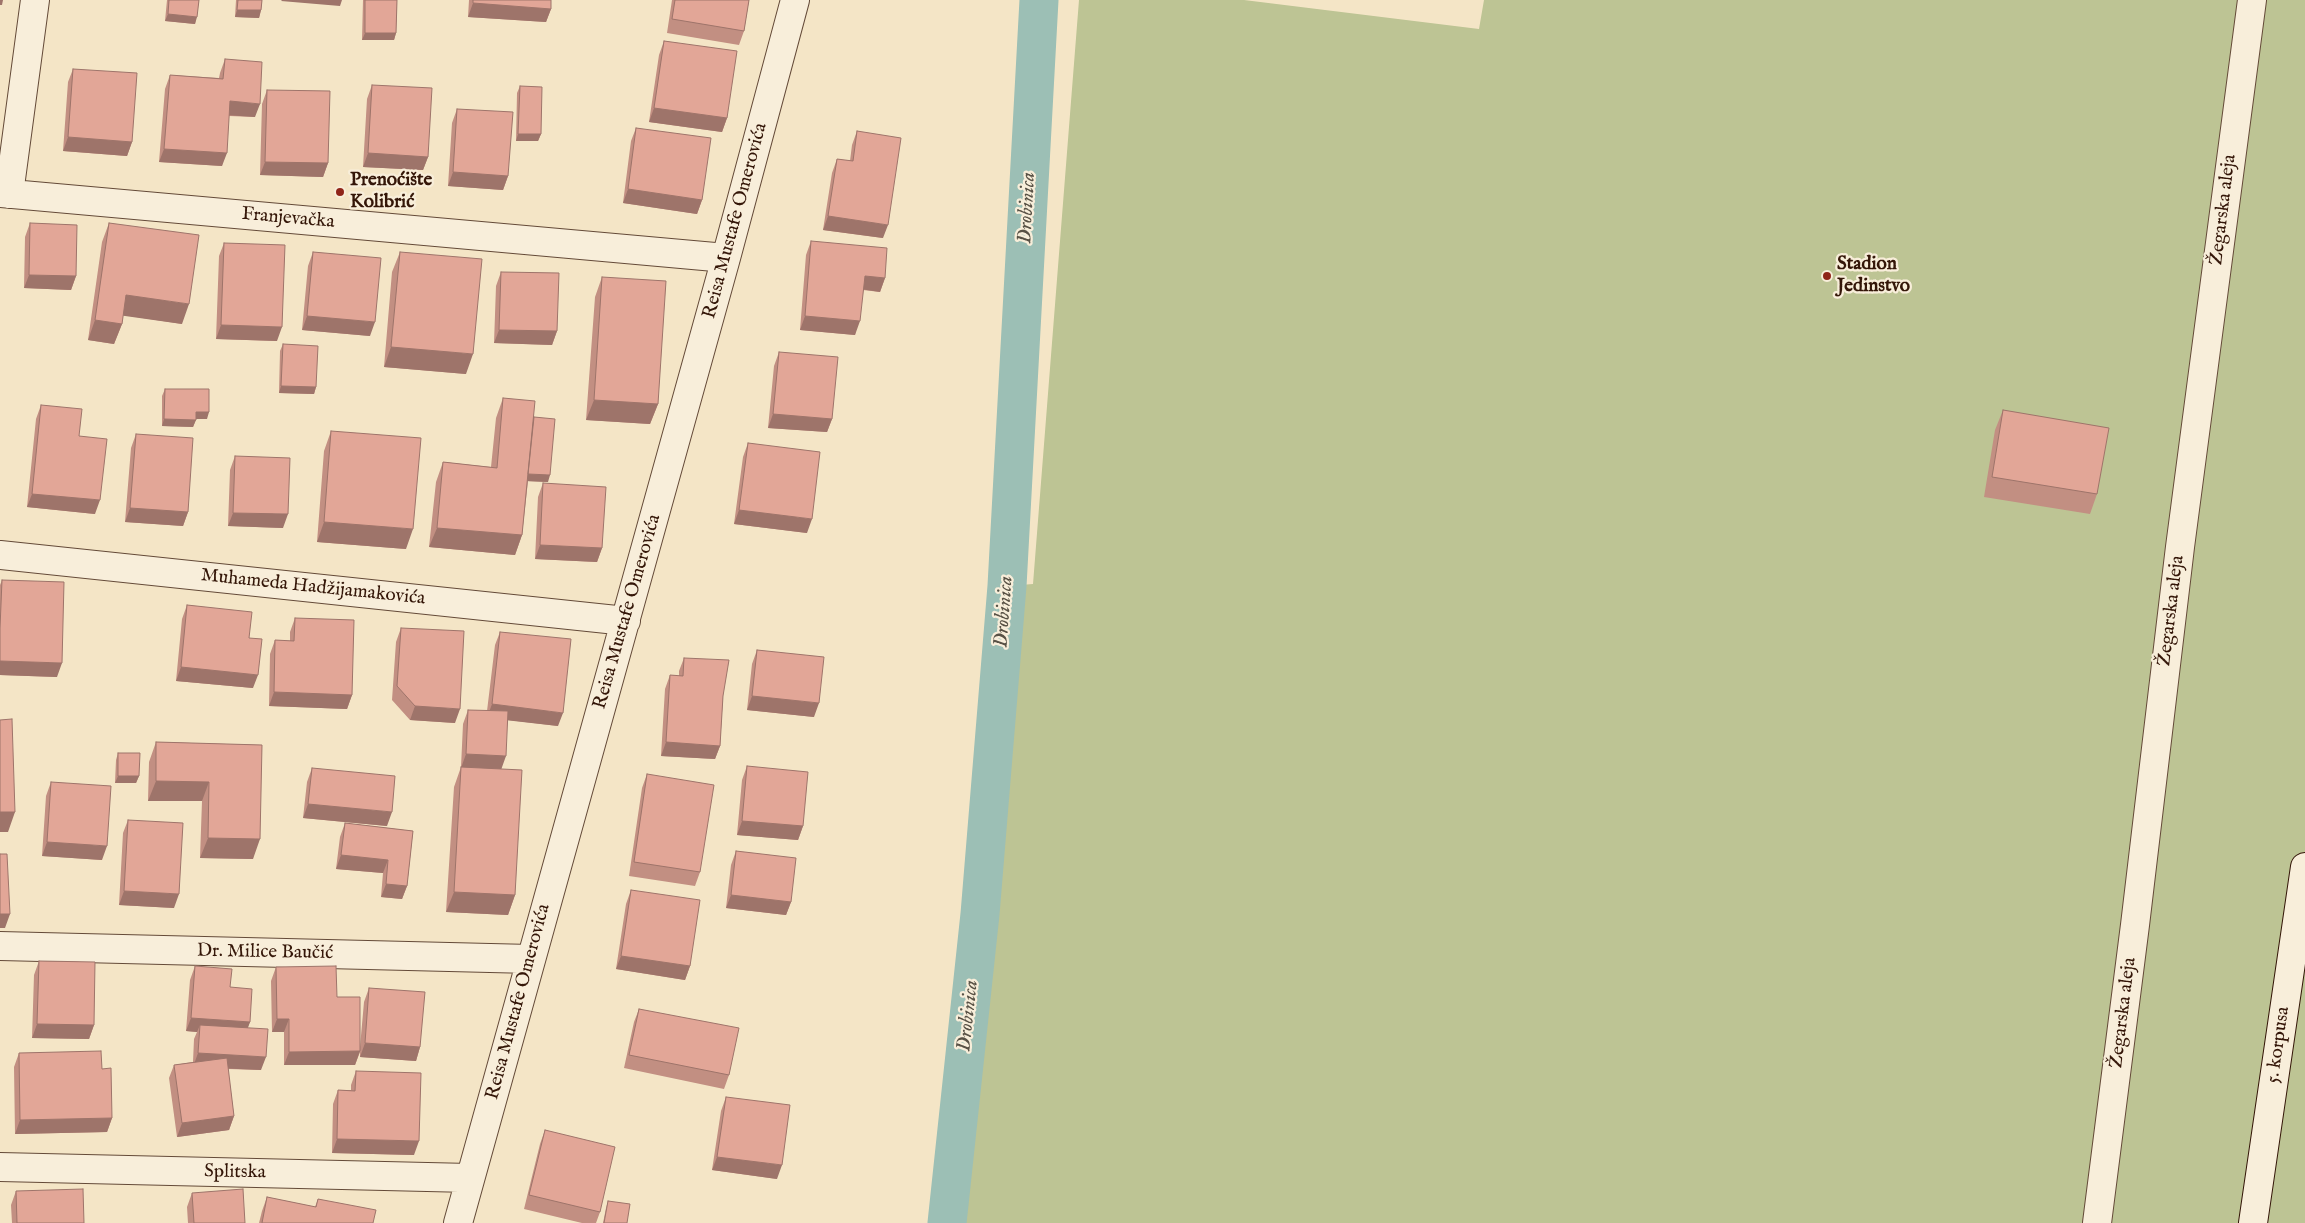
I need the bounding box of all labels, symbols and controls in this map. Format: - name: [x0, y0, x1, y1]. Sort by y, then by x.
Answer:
- street label: Reisa Mustafe Omerovića: [699, 121, 773, 321]
- street label: Žegarska aleja: [2206, 153, 2242, 267]
- place label: Prenoćište Kolibrić: [350, 170, 432, 214]
- water label: Drobinica: [1014, 172, 1042, 244]
- marker: Prenoćište Kolibrić: [334, 186, 346, 198]
- street label: Franjevačka: [240, 204, 336, 234]
- place label: Stadion Jedinstvo: [1837, 254, 1910, 298]
- marker: Stadion Jedinstvo: [1821, 270, 1833, 282]
- street label: Reisa Mustafe Omerovića: [589, 512, 667, 712]
- street label: Žegarska aleja: [2154, 554, 2190, 668]
- street label: Muhameda Hadžijamakovića: [200, 565, 426, 611]
- water label: Drobinica: [991, 575, 1019, 649]
- street label: Reisa Mustafe Omerovića: [482, 902, 556, 1102]
- street label: Dr. Milice Baučić: [197, 940, 333, 966]
- street label: Žegarska aleja: [2106, 956, 2142, 1070]
- water label: Drobinica: [953, 979, 985, 1053]
- street label: 5. korpusa: [2262, 1005, 2296, 1085]
- street label: Splitska: [204, 1161, 266, 1185]

